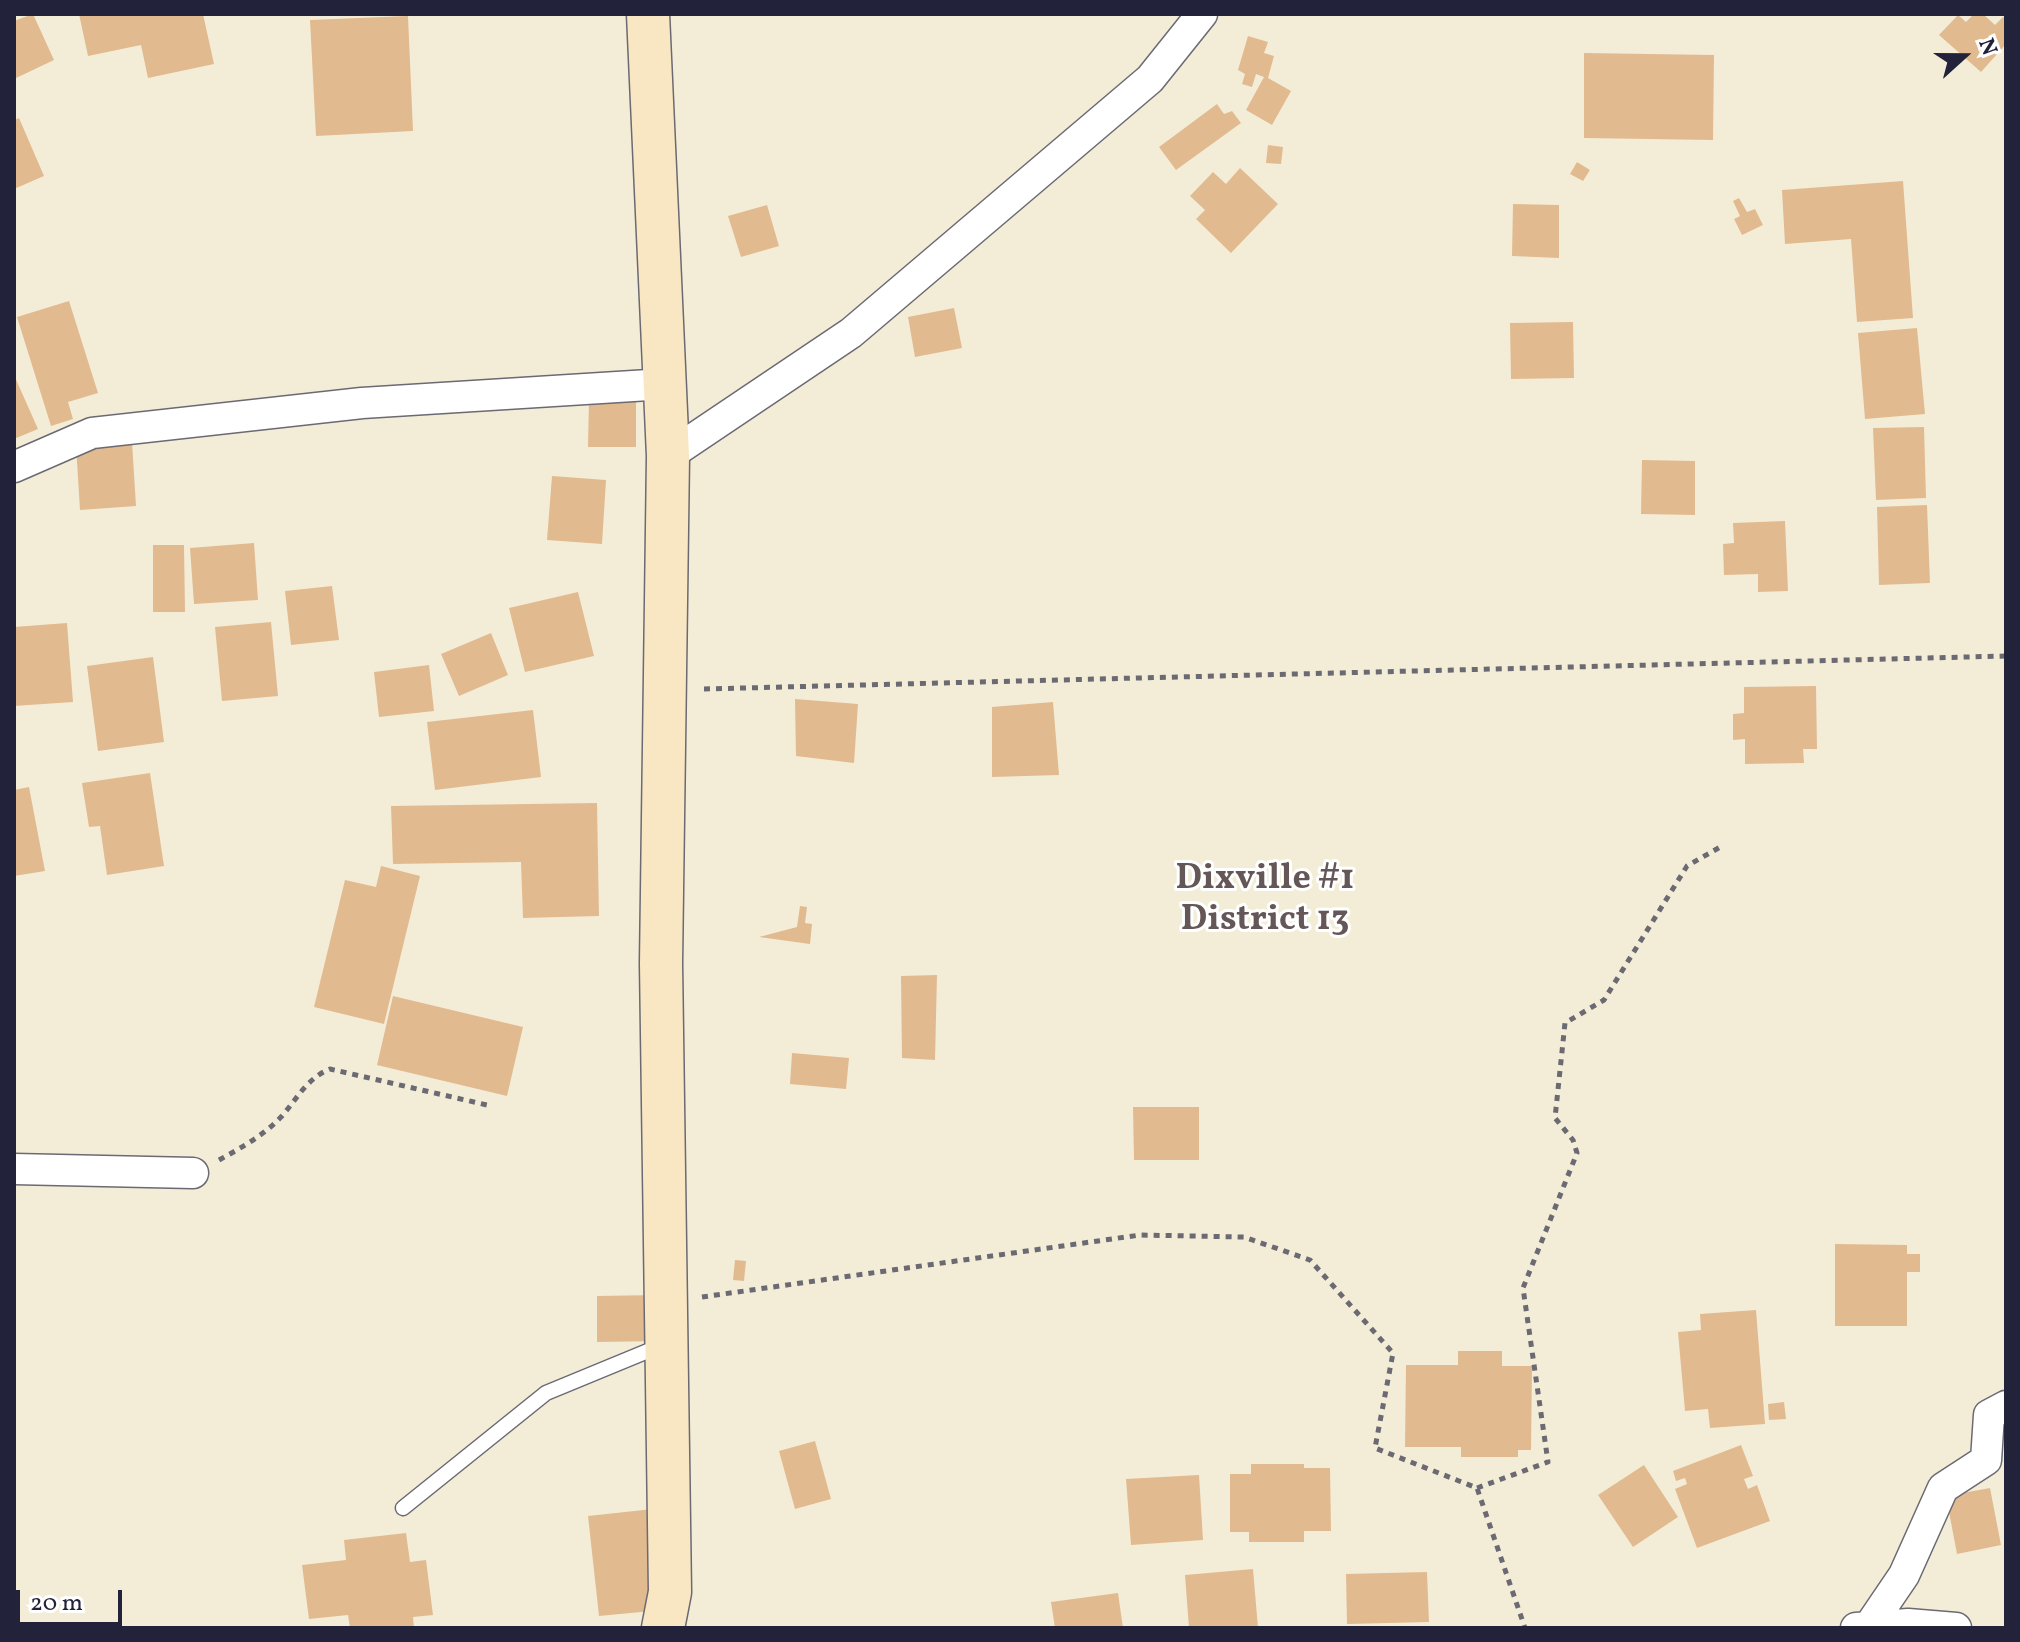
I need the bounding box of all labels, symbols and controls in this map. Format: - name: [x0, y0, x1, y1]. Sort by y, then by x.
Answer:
- north arrow: [1924, 16, 2004, 96]
- text: N: [1970, 34, 2004, 60]
- district label: Dixville #1 District 13: [1176, 859, 1354, 944]
- scale bar: [20, 1574, 126, 1624]
- text: 20 m: [30, 1587, 83, 1621]

